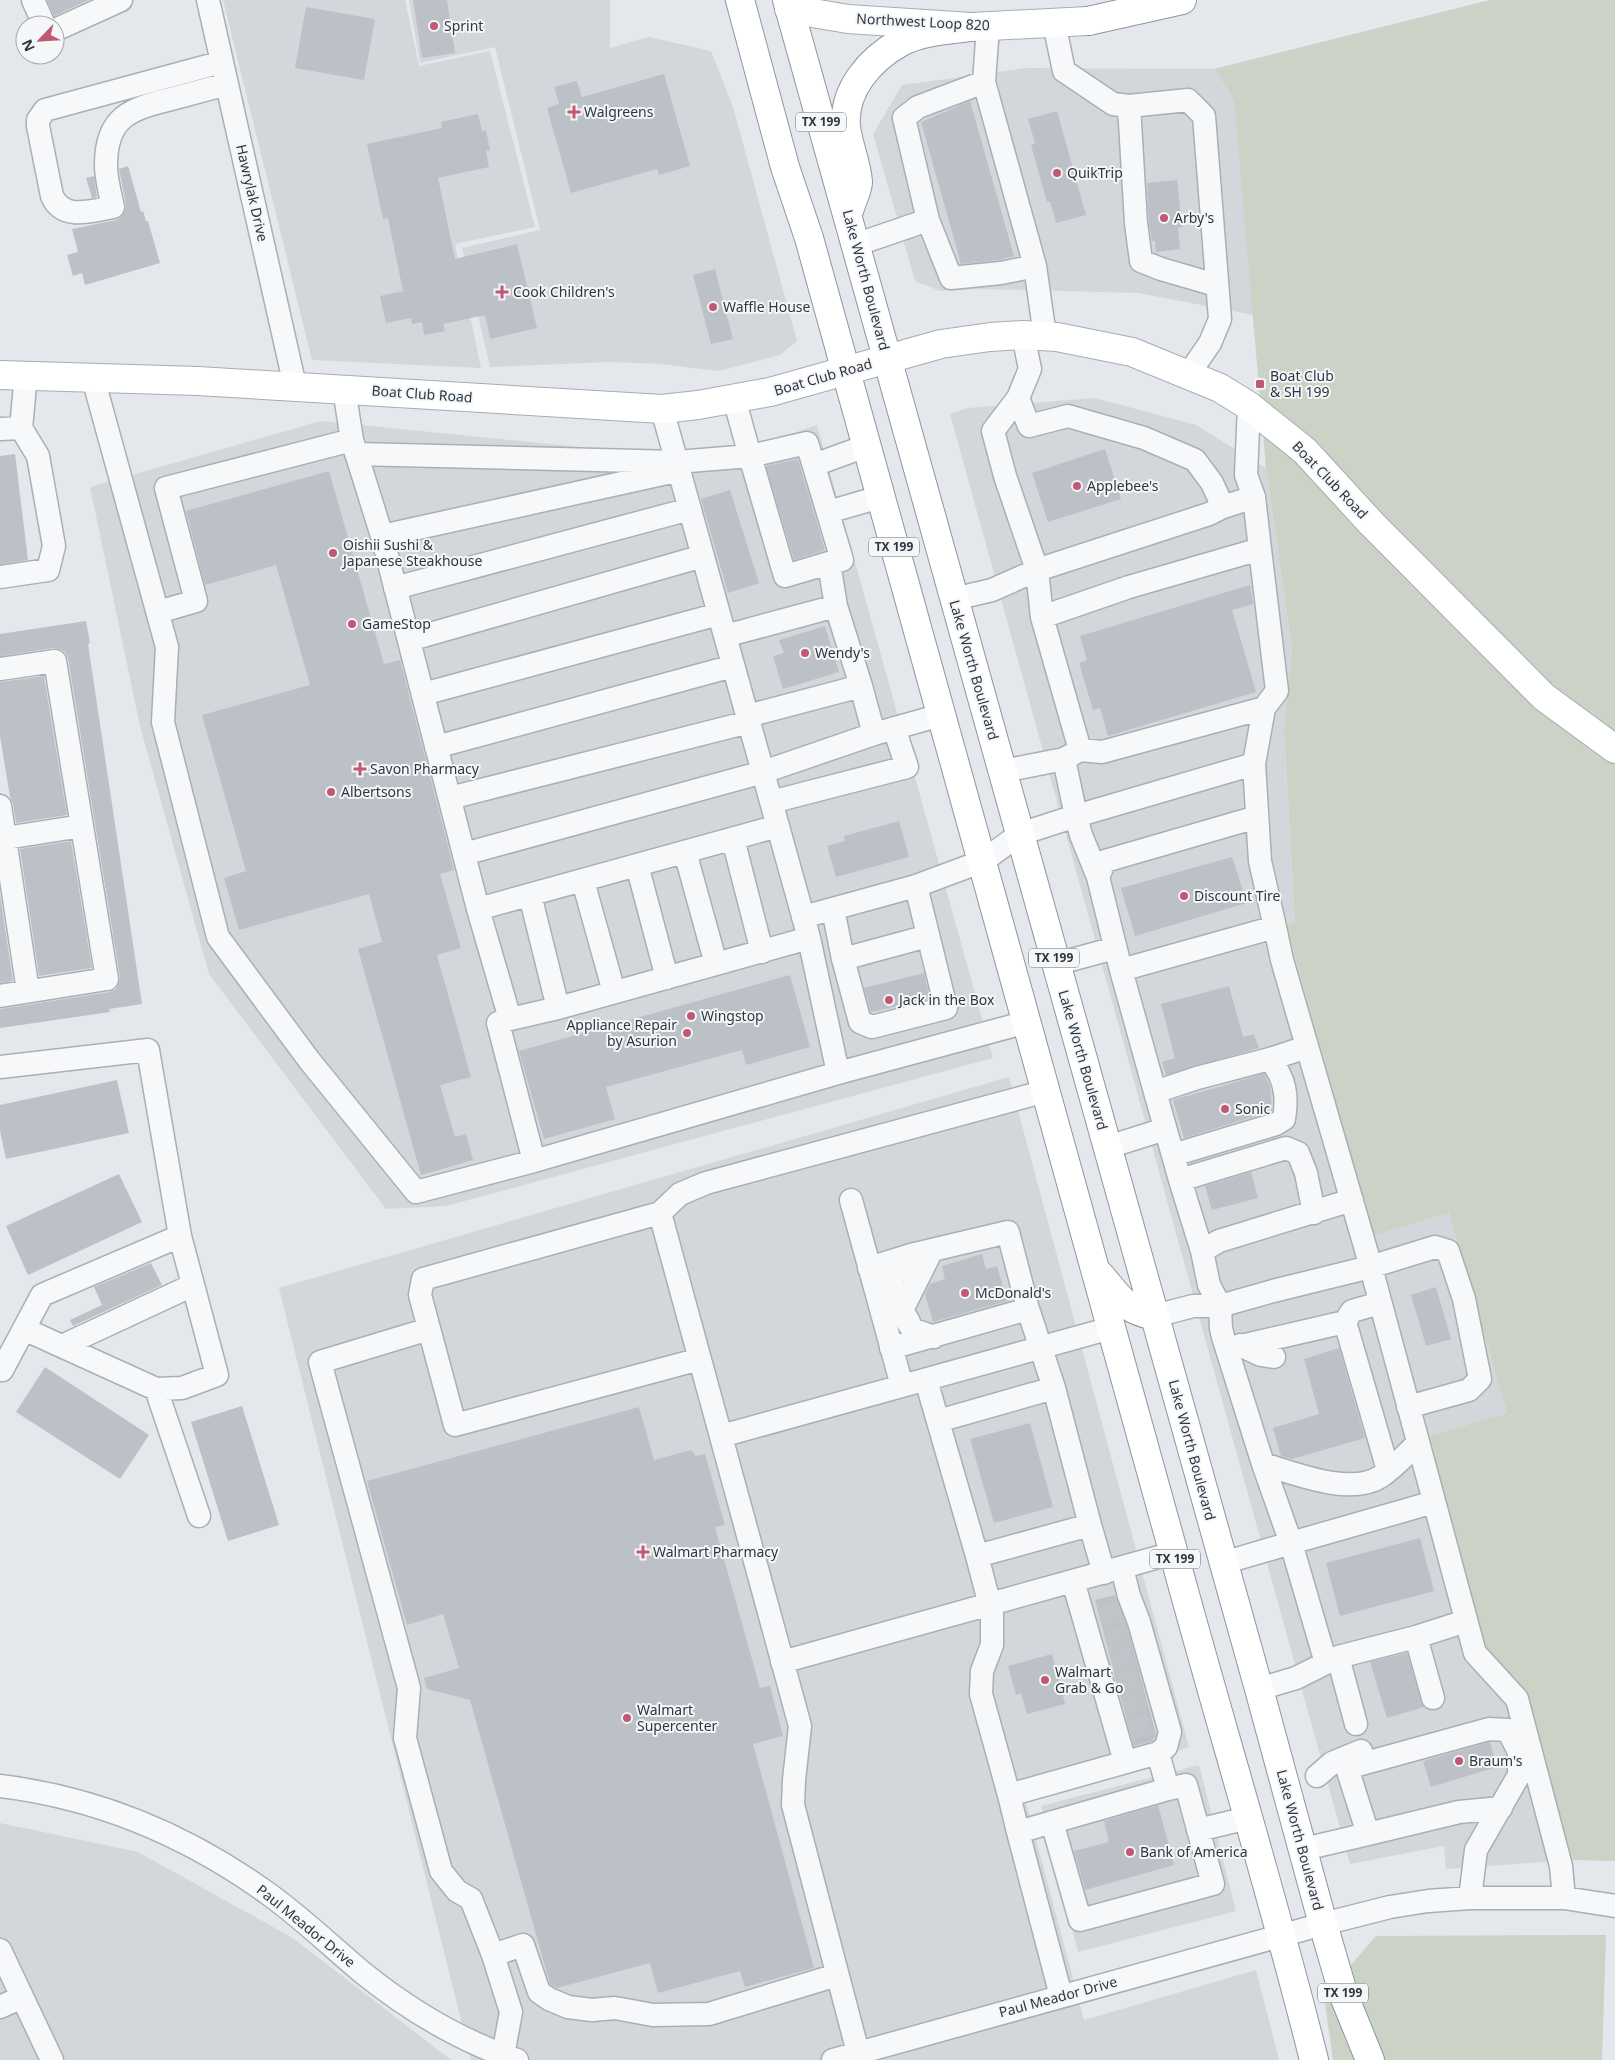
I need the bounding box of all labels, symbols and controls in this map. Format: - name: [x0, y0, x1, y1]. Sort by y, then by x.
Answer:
- street label: Northwest Loop 820: [856, 9, 990, 34]
- north arrow: [15, 15, 65, 65]
- place label: Sprint: [444, 16, 483, 35]
- marker: Sprint: [428, 20, 440, 32]
- text: N: [17, 37, 39, 55]
- place label: Walgreens: [584, 102, 654, 121]
- marker: Walgreens: [568, 106, 580, 118]
- road number: TX 199: [796, 112, 846, 132]
- street label: Hawrylak Drive: [232, 142, 273, 244]
- place label: QuikTrip: [1067, 163, 1123, 182]
- marker: QuikTrip: [1051, 167, 1063, 179]
- street label: Lake Worth Boulevard: [839, 207, 894, 352]
- place label: Arby's: [1174, 208, 1214, 227]
- marker: Arby's: [1158, 212, 1170, 224]
- place label: Cook Children's: [513, 282, 615, 301]
- marker: Cook Children's: [495, 285, 509, 299]
- place label: Waffle House: [723, 297, 811, 316]
- marker: Waffle House: [707, 301, 719, 313]
- street label: Boat Club Road: [772, 353, 874, 400]
- place label: Boat Club & SH 199: [1270, 366, 1334, 401]
- marker: Boat Club & SH 199: [1254, 378, 1266, 390]
- street label: Boat Club Road: [371, 380, 473, 407]
- street label: Boat Club Road: [1288, 437, 1372, 523]
- place label: Applebee's: [1087, 476, 1159, 495]
- marker: Applebee's: [1071, 480, 1083, 492]
- place label: Oishii Sushi & Japanese Steakhouse: [341, 535, 482, 570]
- road number: TX 199: [869, 538, 919, 556]
- marker: Oishii Sushi & Japanese Steakhouse: [327, 547, 339, 559]
- street label: Lake Worth Boulevard: [945, 598, 1004, 742]
- place label: GameStop: [362, 614, 431, 633]
- marker: GameStop: [346, 618, 358, 630]
- place label: Wendy's: [815, 643, 870, 662]
- marker: Wendy's: [799, 647, 811, 659]
- place label: Savon Pharmacy: [370, 759, 480, 778]
- marker: Savon Pharmacy: [354, 763, 366, 775]
- place label: Albertsons: [341, 782, 412, 801]
- marker: Albertsons: [325, 786, 337, 798]
- place label: Discount Tire: [1194, 886, 1281, 905]
- marker: Discount Tire: [1178, 890, 1190, 902]
- road number: TX 199: [1029, 948, 1079, 968]
- street label: Lake Worth Boulevard: [1054, 988, 1113, 1132]
- place label: Jack in the Box: [897, 990, 995, 1009]
- marker: Jack in the Box: [883, 994, 895, 1006]
- place label: Wingstop: [701, 1006, 764, 1025]
- marker: Wingstop: [685, 1010, 697, 1022]
- place label: Appliance Repair by Asurion: [566, 1015, 677, 1050]
- marker: Appliance Repair by Asurion: [681, 1027, 693, 1039]
- place label: Sonic: [1235, 1099, 1270, 1118]
- marker: Sonic: [1219, 1103, 1231, 1115]
- place label: McDonald's: [975, 1283, 1052, 1302]
- marker: McDonald's: [959, 1287, 971, 1299]
- street label: Lake Worth Boulevard: [1165, 1377, 1220, 1522]
- place label: Walmart Pharmacy: [653, 1542, 779, 1561]
- marker: Walmart Pharmacy: [637, 1546, 649, 1558]
- road number: TX 199: [1150, 1550, 1200, 1568]
- place label: Walmart Grab & Go: [1055, 1662, 1123, 1697]
- marker: Walmart Grab & Go: [1039, 1674, 1051, 1686]
- place label: Walmart Supercenter: [637, 1700, 718, 1735]
- marker: Walmart Supercenter: [621, 1712, 633, 1724]
- place label: Braum's: [1469, 1751, 1523, 1770]
- marker: Braum's: [1453, 1755, 1465, 1767]
- street label: Lake Worth Boulevard: [1273, 1767, 1328, 1912]
- place label: Bank of America: [1140, 1842, 1248, 1861]
- marker: Bank of America: [1124, 1846, 1136, 1858]
- street label: Paul Meador Drive: [253, 1880, 360, 1971]
- street label: Paul Meador Drive: [997, 1972, 1119, 2021]
- road number: TX 199: [1318, 1984, 1368, 2002]

